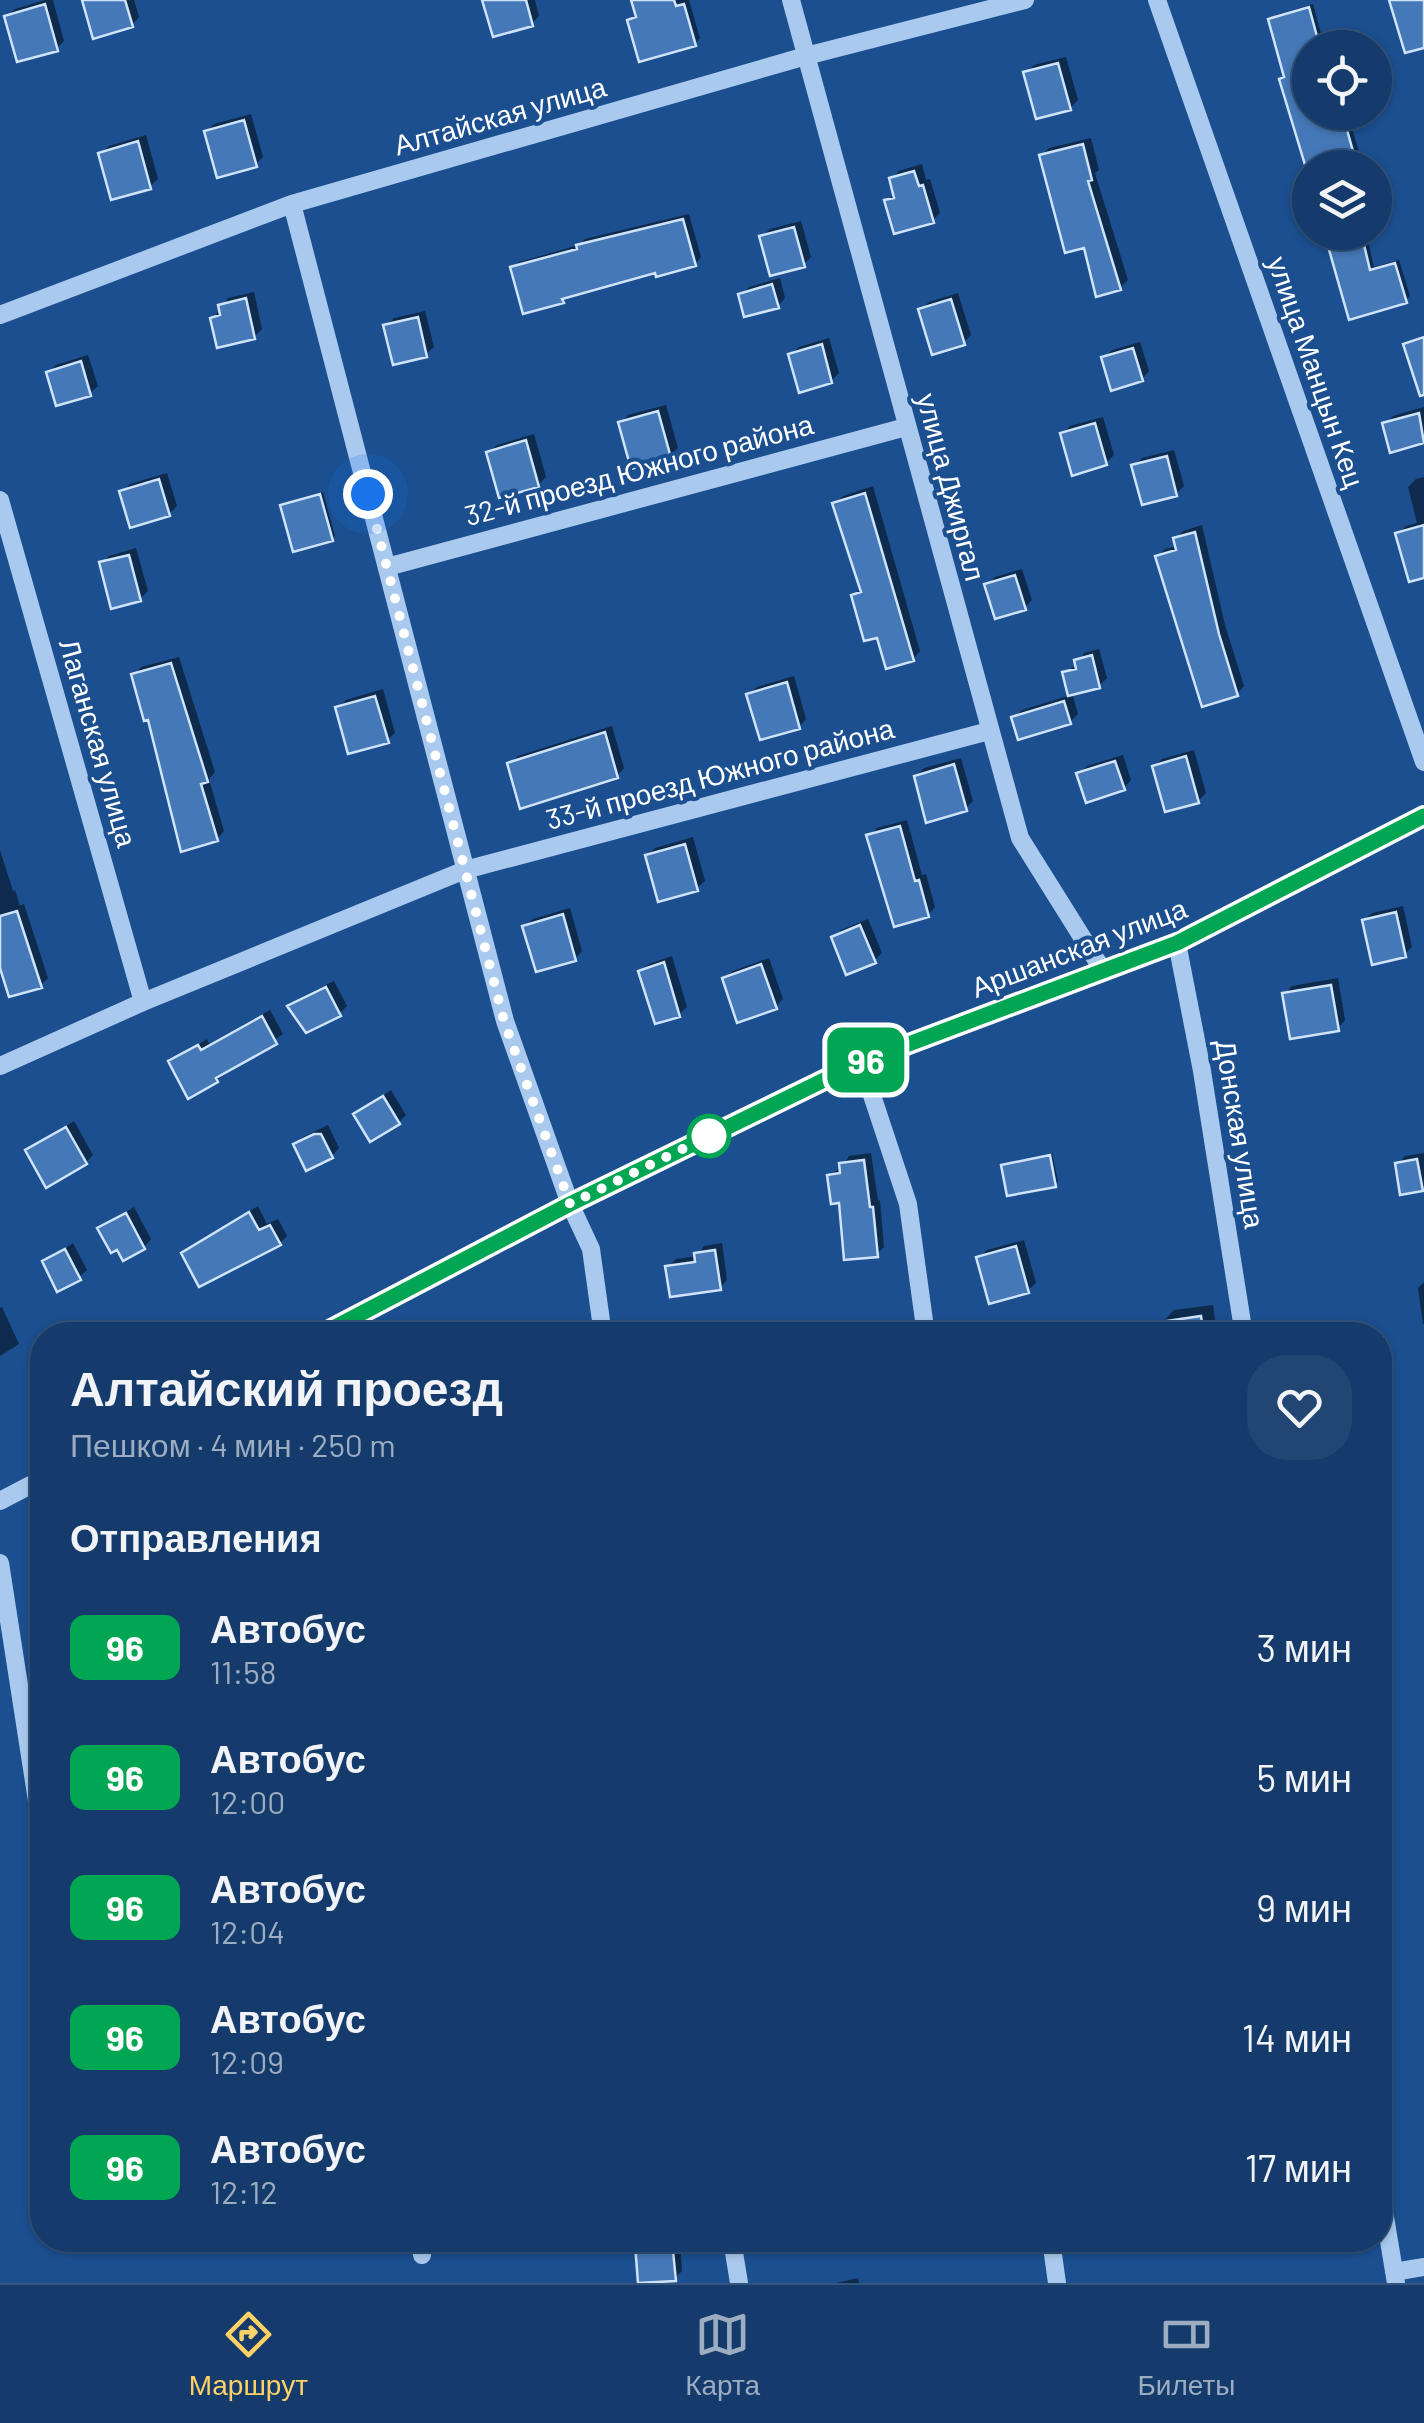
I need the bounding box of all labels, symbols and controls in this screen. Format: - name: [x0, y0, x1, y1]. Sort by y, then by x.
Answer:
- map controls: [1292, 30, 1392, 250]
- button: locate: [1292, 30, 1392, 130]
- street label: Алтайская улица: [390, 68, 610, 162]
- button: layers: [1292, 150, 1392, 250]
- street label: улица Манцын Кец: [1261, 252, 1372, 492]
- street label: улица Джиргал: [911, 389, 993, 584]
- street label: 32-й проезд Южного района: [461, 406, 817, 532]
- your location: [343, 469, 393, 519]
- street label: Лаганская улица: [53, 635, 145, 851]
- street label: 33-й проезд Южного района: [542, 710, 898, 836]
- street label: Аршанская улица: [966, 890, 1192, 1004]
- line badge: 96: [821, 1028, 911, 1092]
- street label: Донская улица: [1209, 1037, 1273, 1231]
- text: 96: [847, 1039, 885, 1081]
- unlabelled marker: [688, 1115, 730, 1157]
- button: heart: [1247, 1355, 1352, 1460]
- text: Алтайский проезд: [70, 1358, 503, 1416]
- text: Пешком · 4 мин · 250 m: [70, 1425, 396, 1463]
- text: Отправления: [70, 1514, 322, 1560]
- text: Автобус: [210, 1605, 366, 1651]
- text: 3 мин: [1256, 1624, 1352, 1670]
- text: 96: [106, 1626, 144, 1668]
- text: 11:58: [210, 1652, 276, 1690]
- text: Автобус: [210, 1735, 366, 1781]
- text: 5 мин: [1257, 1754, 1352, 1800]
- text: 96: [106, 1756, 144, 1798]
- text: 12:00: [210, 1782, 285, 1820]
- text: Автобус: [210, 1865, 366, 1911]
- text: 9 мин: [1256, 1884, 1352, 1930]
- text: 96: [106, 1886, 144, 1928]
- text: 12:04: [210, 1912, 285, 1950]
- text: Автобус: [210, 1995, 366, 2041]
- text: 14 мин: [1242, 2014, 1352, 2060]
- text: 96: [106, 2016, 144, 2058]
- text: 12:09: [210, 2042, 284, 2080]
- text: Автобус: [210, 2125, 366, 2171]
- text: 17 мин: [1245, 2144, 1352, 2190]
- text: 96: [106, 2146, 144, 2188]
- text: 12:12: [210, 2172, 278, 2210]
- tab: Маршрут: [189, 2307, 308, 2402]
- tab: Карта: [685, 2307, 760, 2402]
- tab: Билеты: [1137, 2307, 1235, 2402]

